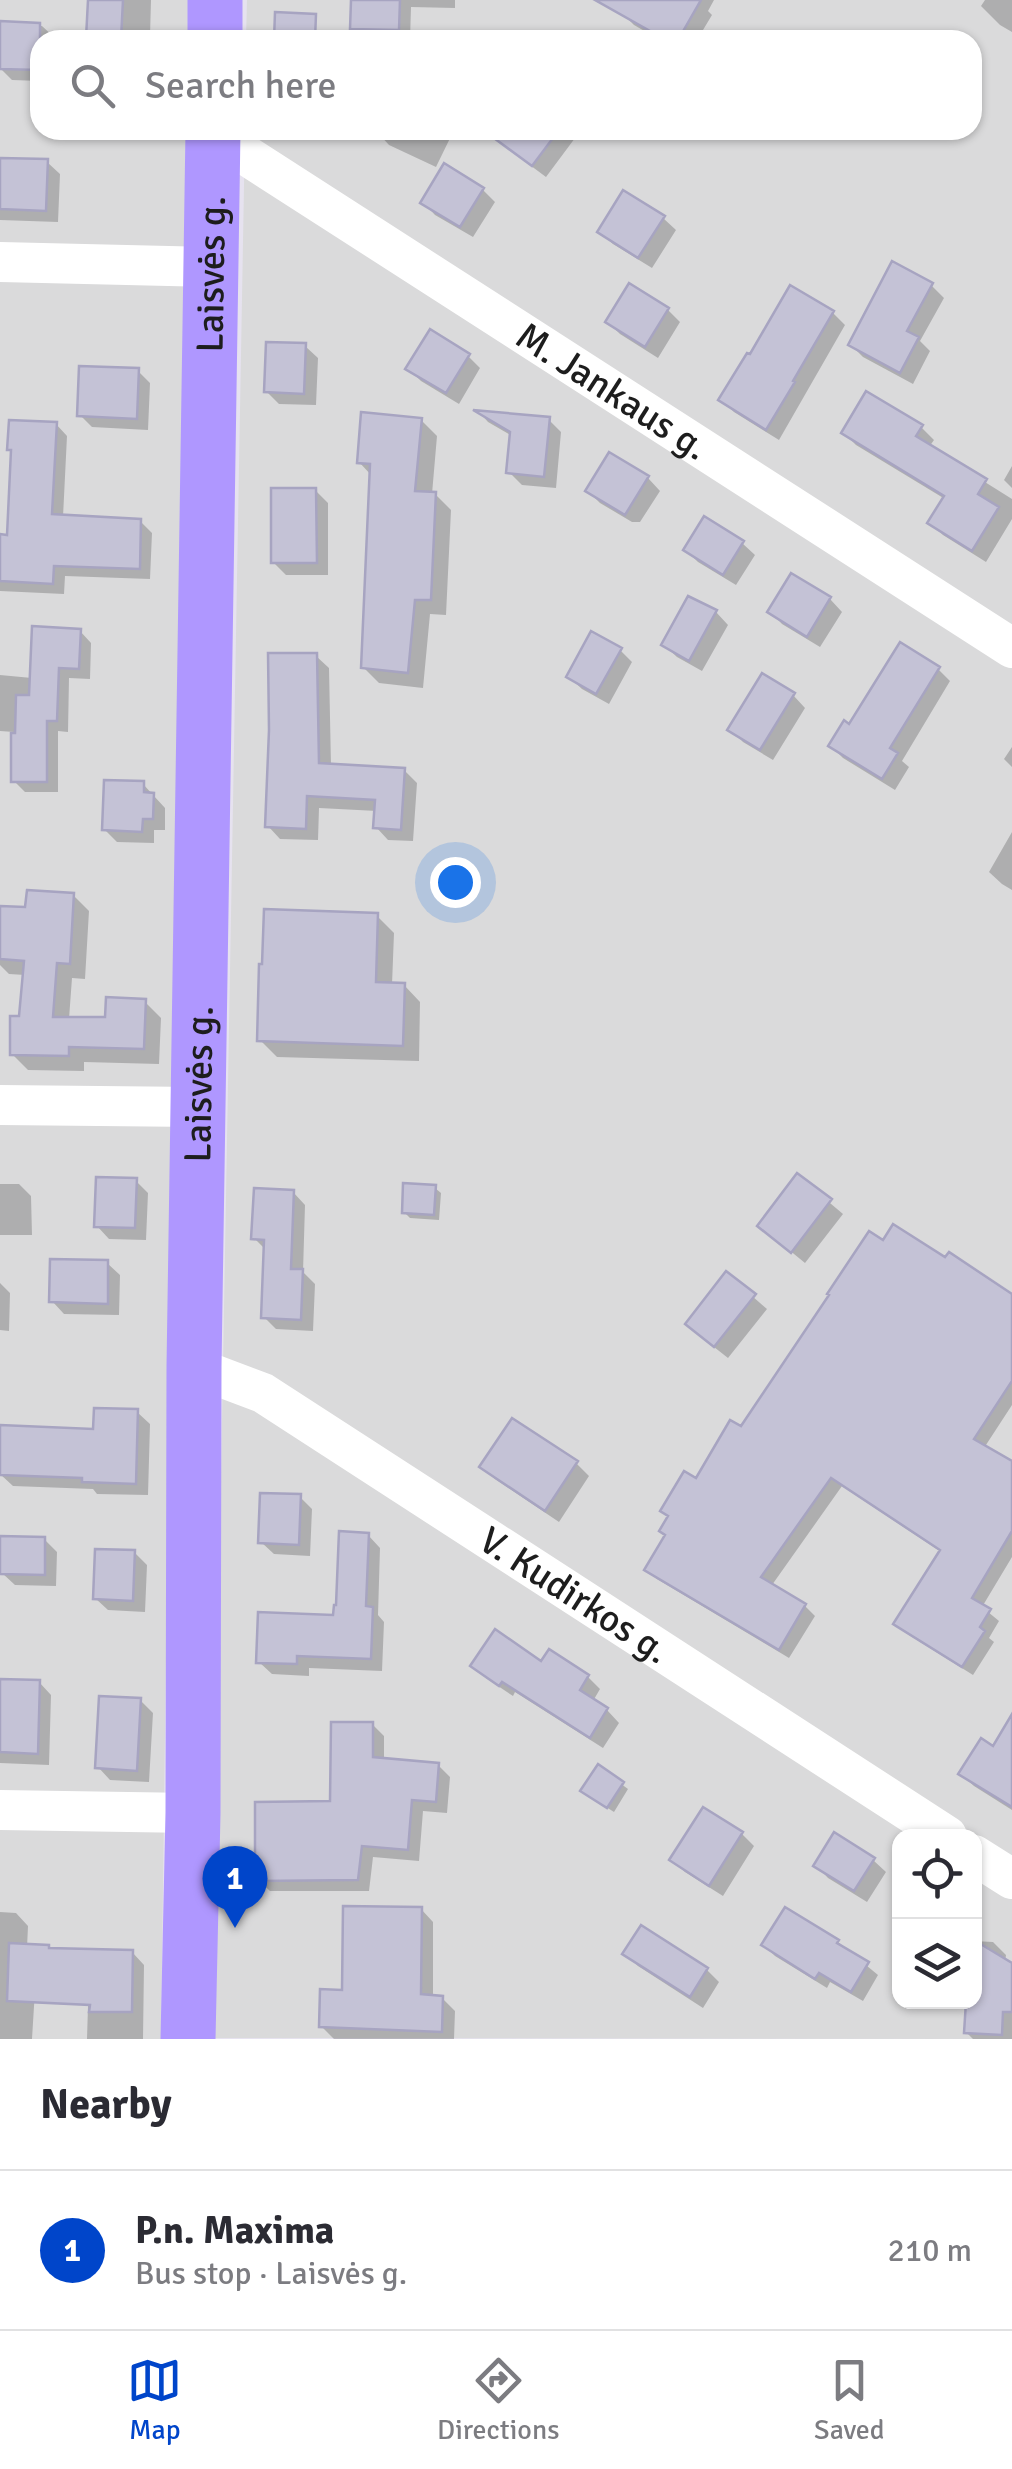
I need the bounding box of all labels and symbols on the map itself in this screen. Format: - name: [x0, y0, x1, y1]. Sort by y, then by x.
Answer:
- street label: Laisvės g.: [186, 195, 235, 353]
- street label: M. Jankaus g.: [508, 312, 717, 470]
- your location: [430, 857, 481, 908]
- street label: Laisvės g.: [174, 1005, 223, 1163]
- street label: V. Kudirkos g.: [471, 1516, 678, 1674]
- pin: 1: [202, 1846, 268, 1928]

